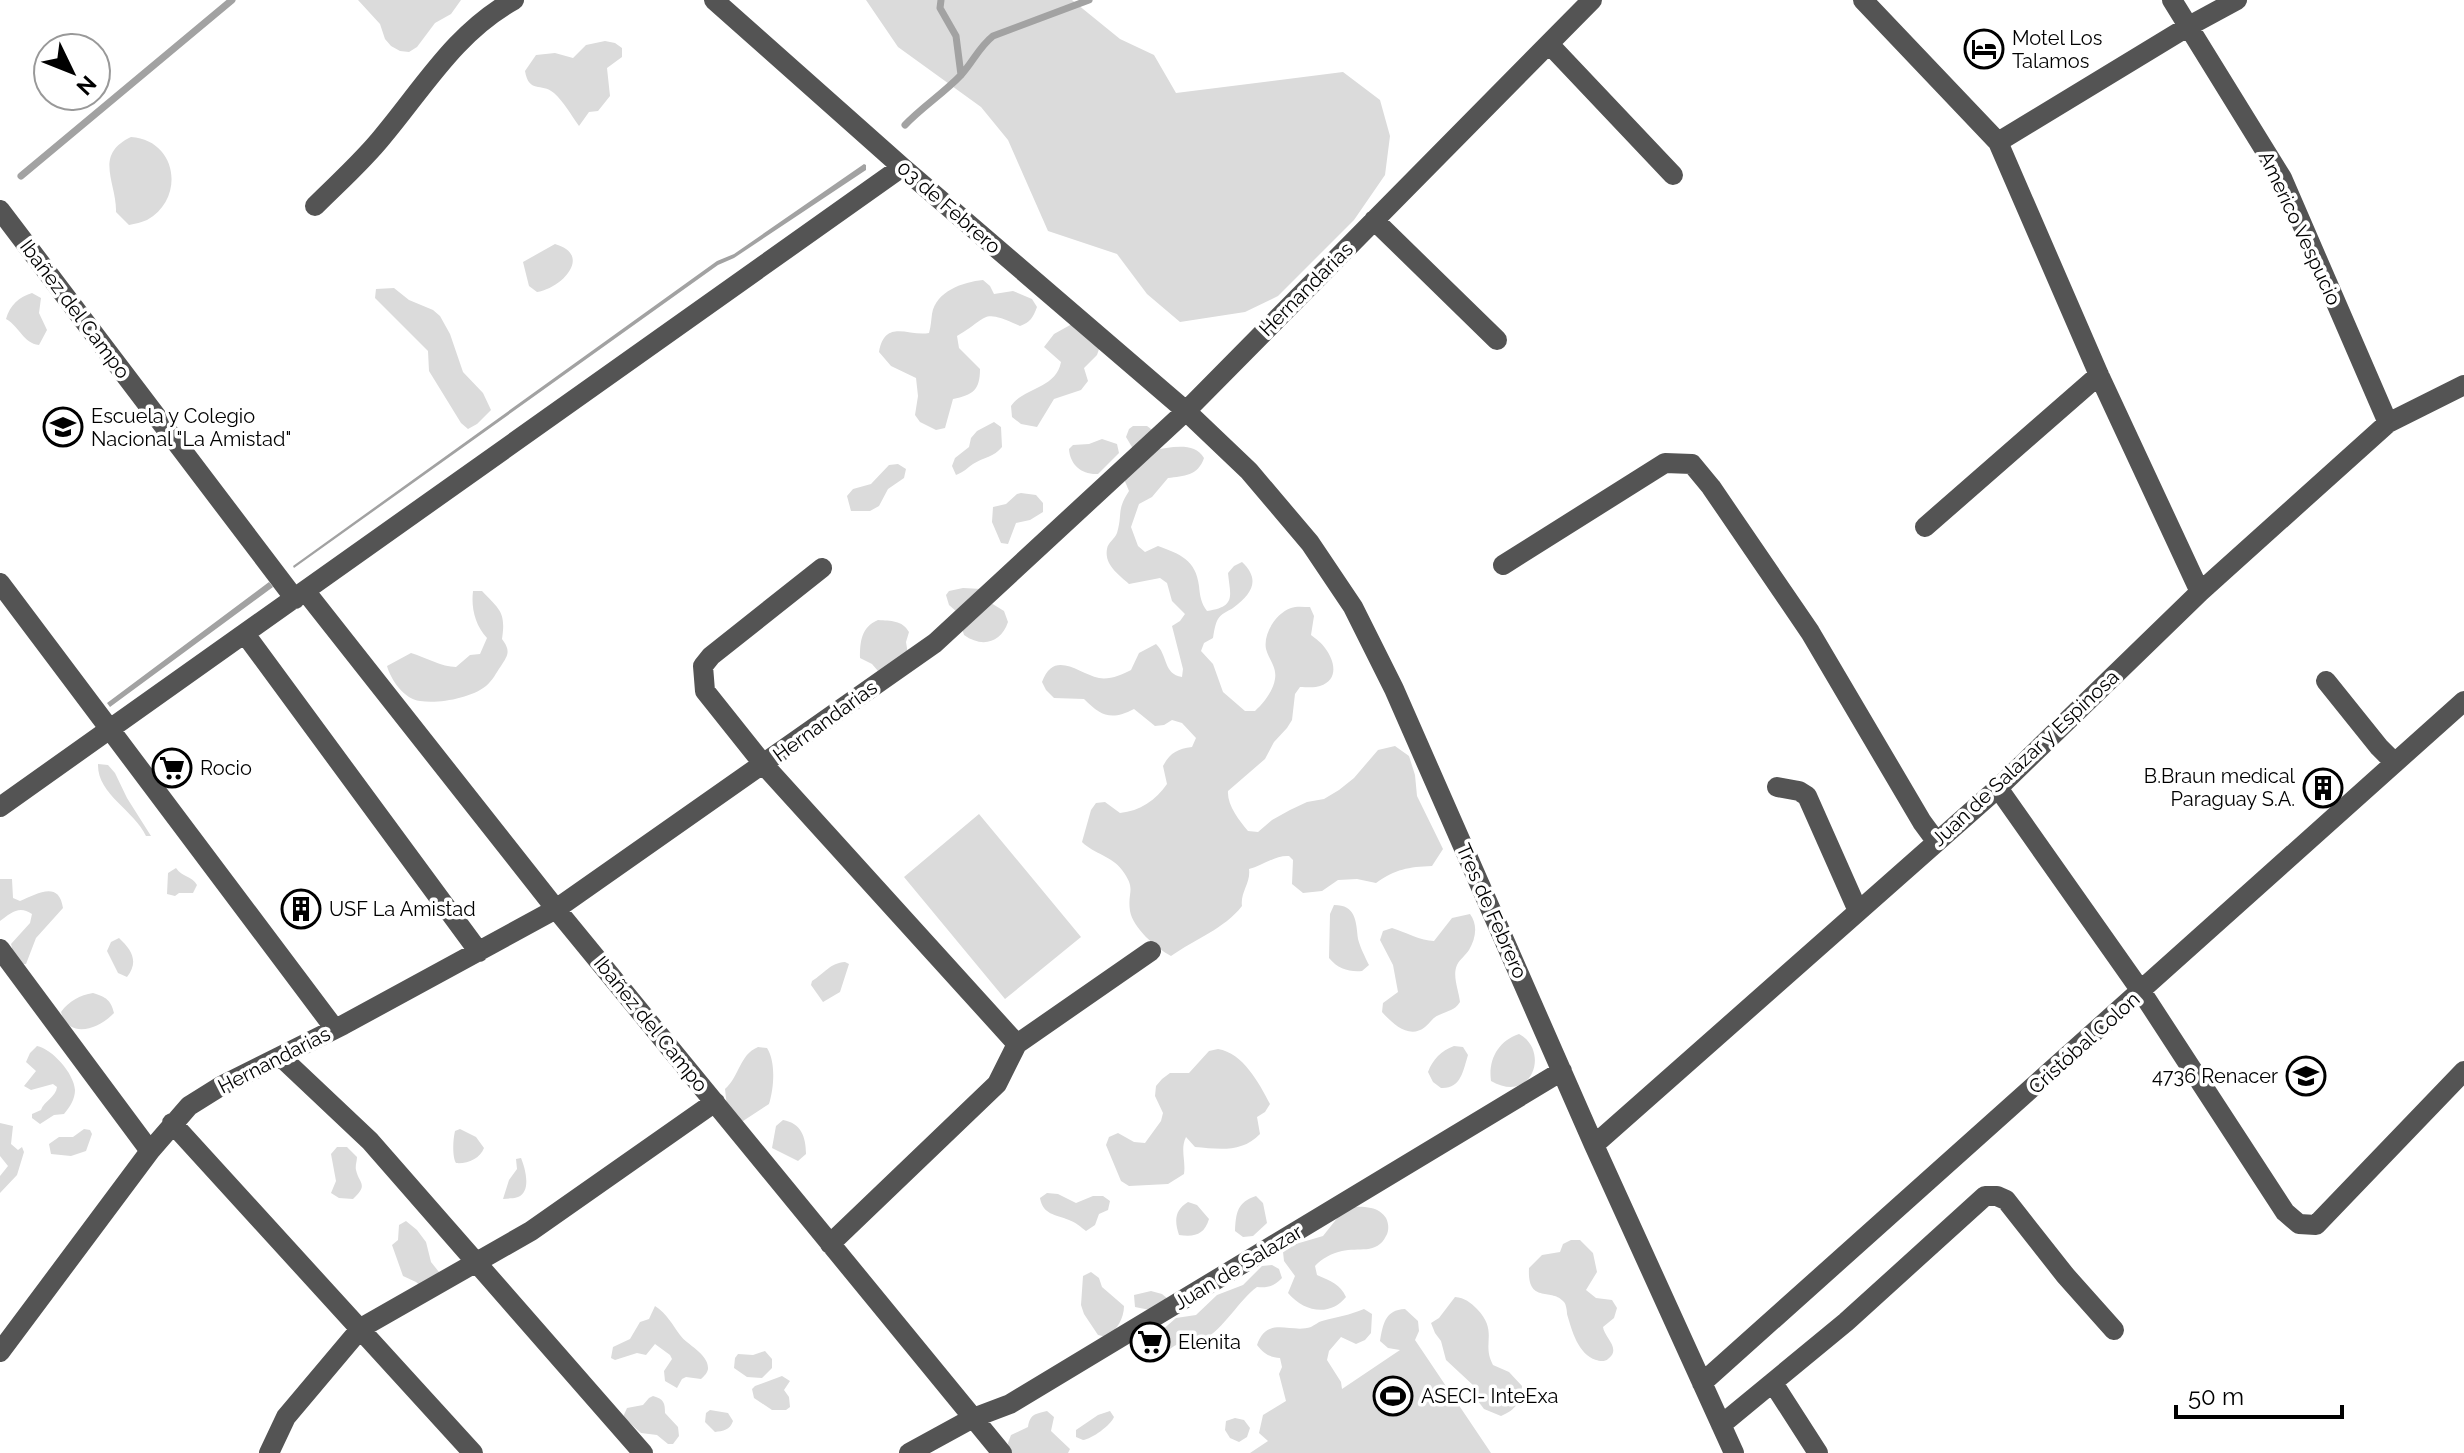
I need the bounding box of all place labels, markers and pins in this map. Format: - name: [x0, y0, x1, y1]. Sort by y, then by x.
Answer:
- place label: Motel Los Talamos: [2012, 26, 2102, 73]
- hotel icon: Motel Los Talamos: [1963, 28, 2005, 70]
- place label: Escuela y Colegio Nacional "La Amistad": [91, 404, 291, 451]
- school or university icon: Escuela y Colegio Nacional "La Amistad": [42, 406, 84, 448]
- supermarket icon: Rocio: [151, 747, 193, 789]
- place label: Rocio: [200, 756, 252, 780]
- place label: B.Braun medical Paraguay S.A.: [2144, 764, 2296, 811]
- building icon: B.Braun medical Paraguay S.A.: [2302, 767, 2344, 809]
- building icon: USF La Amistad: [280, 888, 322, 930]
- place label: USF La Amistad: [329, 897, 476, 921]
- school or university icon: 4736 Renacer: [2285, 1055, 2327, 1097]
- place label: 4736 Renacer: [2152, 1064, 2278, 1088]
- supermarket icon: Elenita: [1129, 1321, 1171, 1363]
- place label: Elenita: [1178, 1330, 1241, 1354]
- sports icon: ASECI- InteExa: [1372, 1375, 1414, 1417]
- place label: ASECI- InteExa: [1421, 1384, 1558, 1408]

